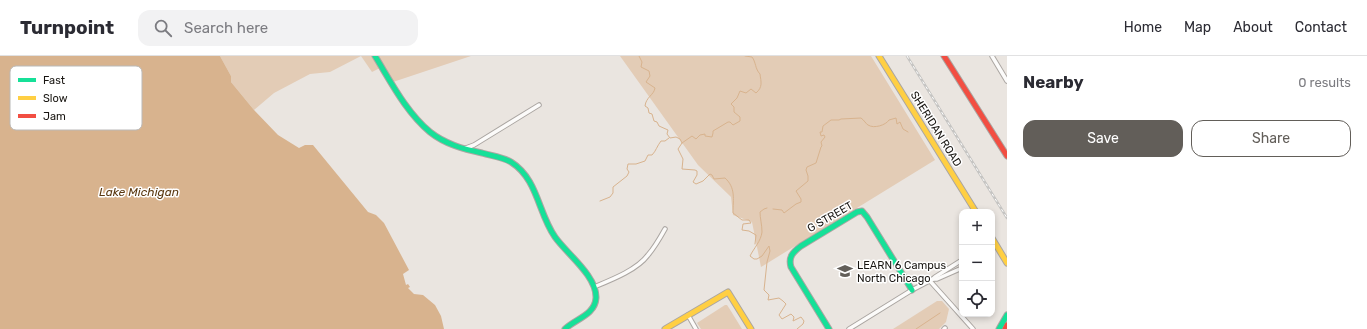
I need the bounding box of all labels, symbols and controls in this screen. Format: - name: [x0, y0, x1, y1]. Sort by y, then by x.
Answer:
- search box: [138, 10, 418, 46]
- text: Turnpoint: [20, 16, 114, 39]
- icon: search: [152, 17, 174, 39]
- text: Search here: [184, 19, 268, 37]
- text: Home: [1124, 19, 1162, 36]
- text: Map: [1184, 19, 1211, 36]
- text: About: [1233, 19, 1273, 36]
- text: Contact: [1295, 19, 1347, 36]
- legend: [10, 66, 142, 130]
- text: Nearby: [1023, 72, 1084, 92]
- text: Fast: [43, 74, 66, 87]
- text: 0 results: [1298, 75, 1351, 90]
- street label: SHERIDAN ROAD: [908, 89, 964, 169]
- text: Slow: [43, 92, 68, 105]
- text: Jam: [43, 110, 66, 123]
- button: Save: [1023, 120, 1183, 157]
- button: Share: [1191, 120, 1351, 157]
- water label: Lake Michigan: [99, 185, 179, 199]
- street label: G STREET: [805, 199, 856, 235]
- map controls: [959, 209, 995, 317]
- button: +: [959, 209, 995, 245]
- button: −: [959, 245, 995, 281]
- place label: LEARN 6 Campus North Chicago: [857, 259, 946, 285]
- school or university icon: LEARN 6 Campus North Chicago: [836, 262, 854, 280]
- button: locate: [959, 281, 995, 317]

